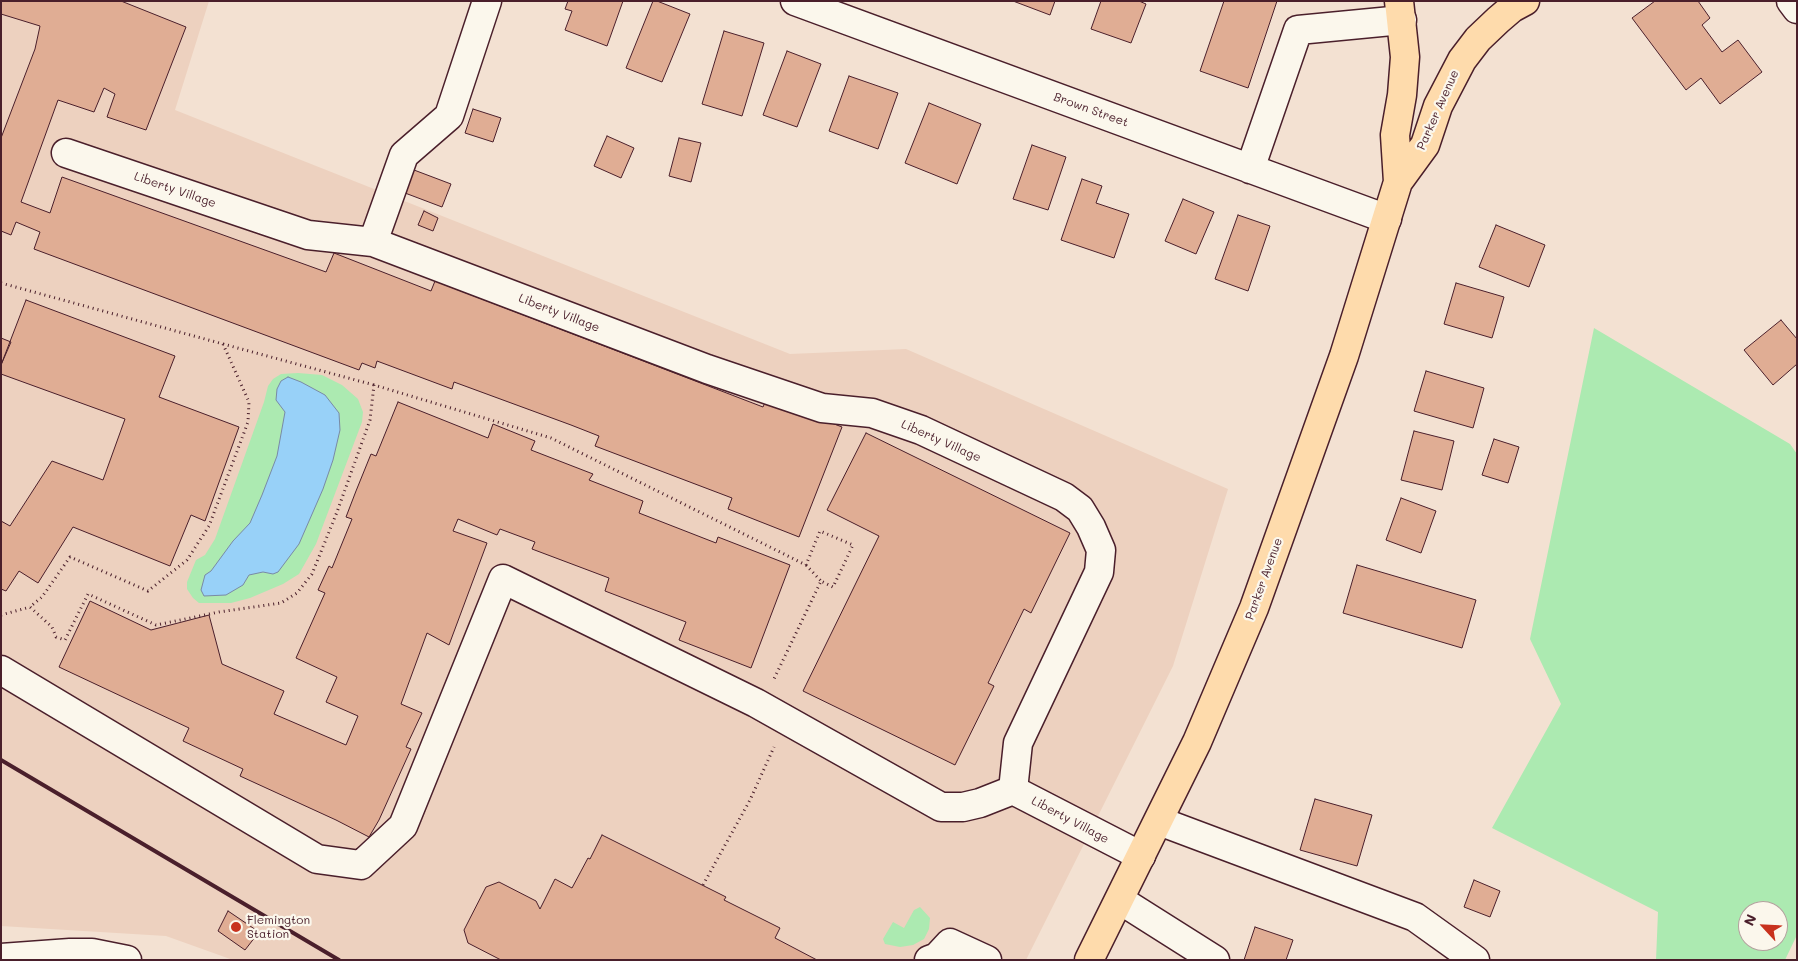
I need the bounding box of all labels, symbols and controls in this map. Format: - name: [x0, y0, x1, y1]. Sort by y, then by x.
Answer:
- street label: Parker Avenue: [1414, 68, 1462, 152]
- street label: Brown Street: [1052, 90, 1130, 130]
- street label: Liberty Village: [132, 169, 218, 211]
- street label: Liberty Village: [516, 291, 602, 335]
- street label: Liberty Village: [899, 417, 983, 465]
- street label: Parker Avenue: [1243, 536, 1285, 622]
- street label: Liberty Village: [1029, 794, 1111, 846]
- north arrow: [1738, 901, 1788, 951]
- text: N: [1739, 911, 1761, 929]
- place label: Flemington Station: [247, 913, 310, 941]
- marker: Flemington Station: [229, 920, 243, 934]

